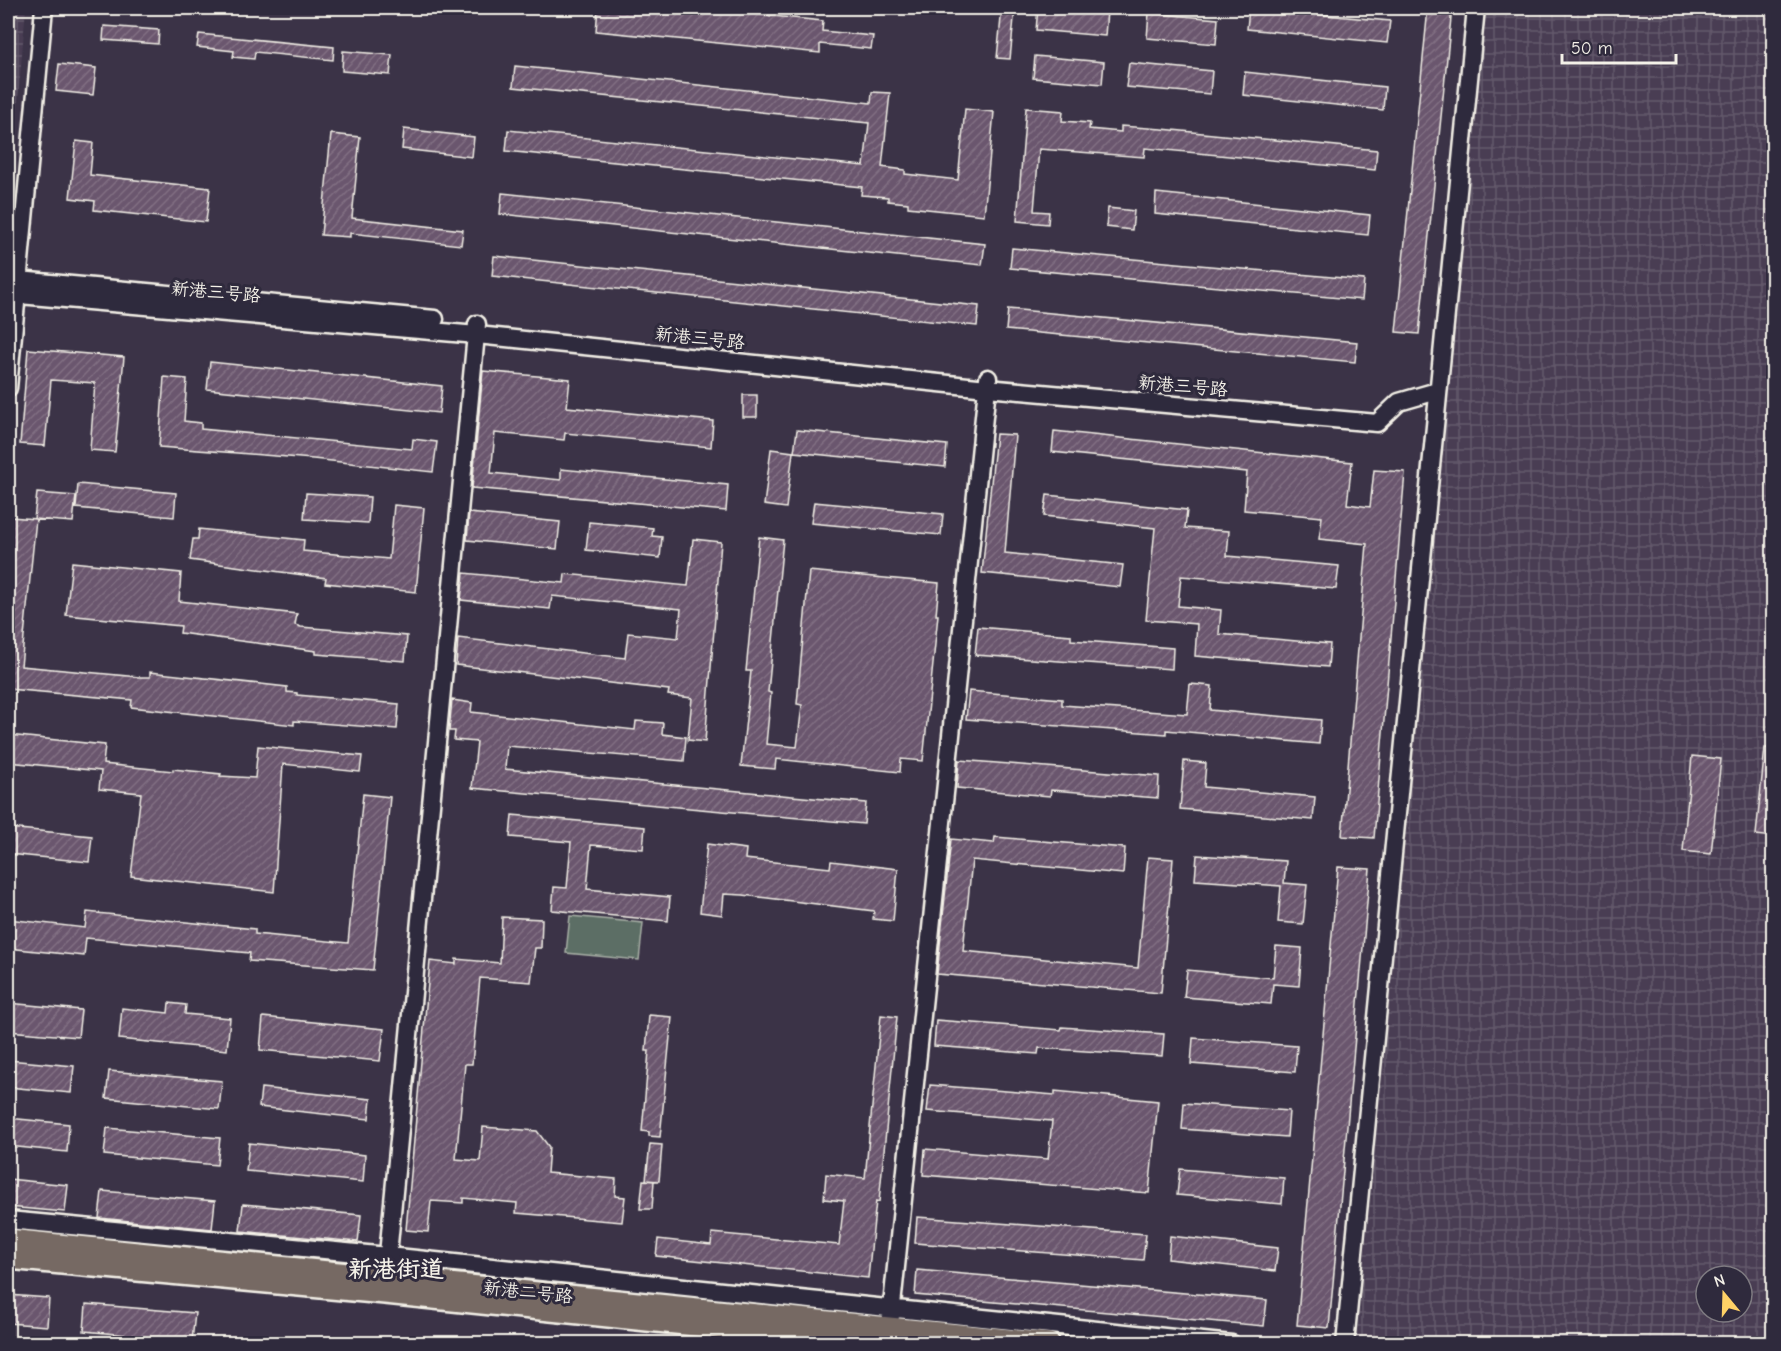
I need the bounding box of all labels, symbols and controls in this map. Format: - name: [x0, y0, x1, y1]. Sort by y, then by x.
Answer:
- scale bar: [1562, 27, 1676, 65]
- text: 50 m: [1571, 38, 1613, 59]
- street label: 新港三号路: [170, 278, 262, 307]
- street label: 新港三号路: [654, 323, 746, 354]
- street label: 新港三号路: [1137, 372, 1229, 401]
- district label: 新港街道: [348, 1255, 444, 1283]
- north arrow: [1694, 1264, 1754, 1324]
- text: N: [1712, 1271, 1727, 1291]
- street label: 新港二号路: [482, 1277, 574, 1308]

